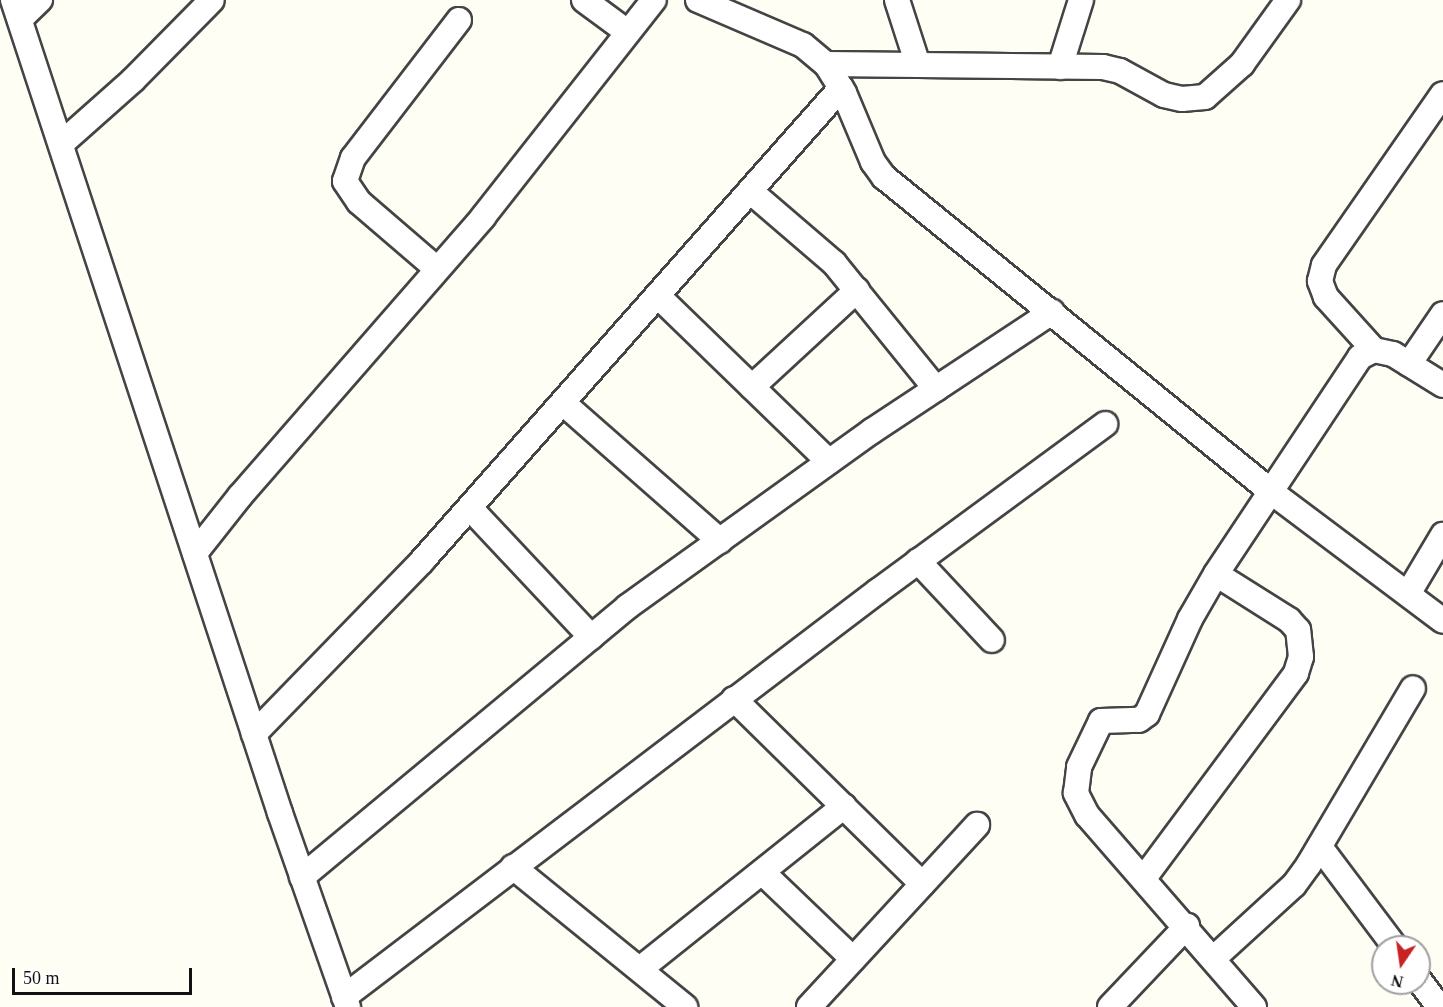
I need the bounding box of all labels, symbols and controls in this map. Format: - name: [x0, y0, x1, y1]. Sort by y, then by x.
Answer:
- north arrow: [1371, 935, 1431, 995]
- scale bar: [15, 956, 195, 994]
- text: 50 m: [23, 968, 60, 988]
- text: N: [1390, 971, 1405, 991]

